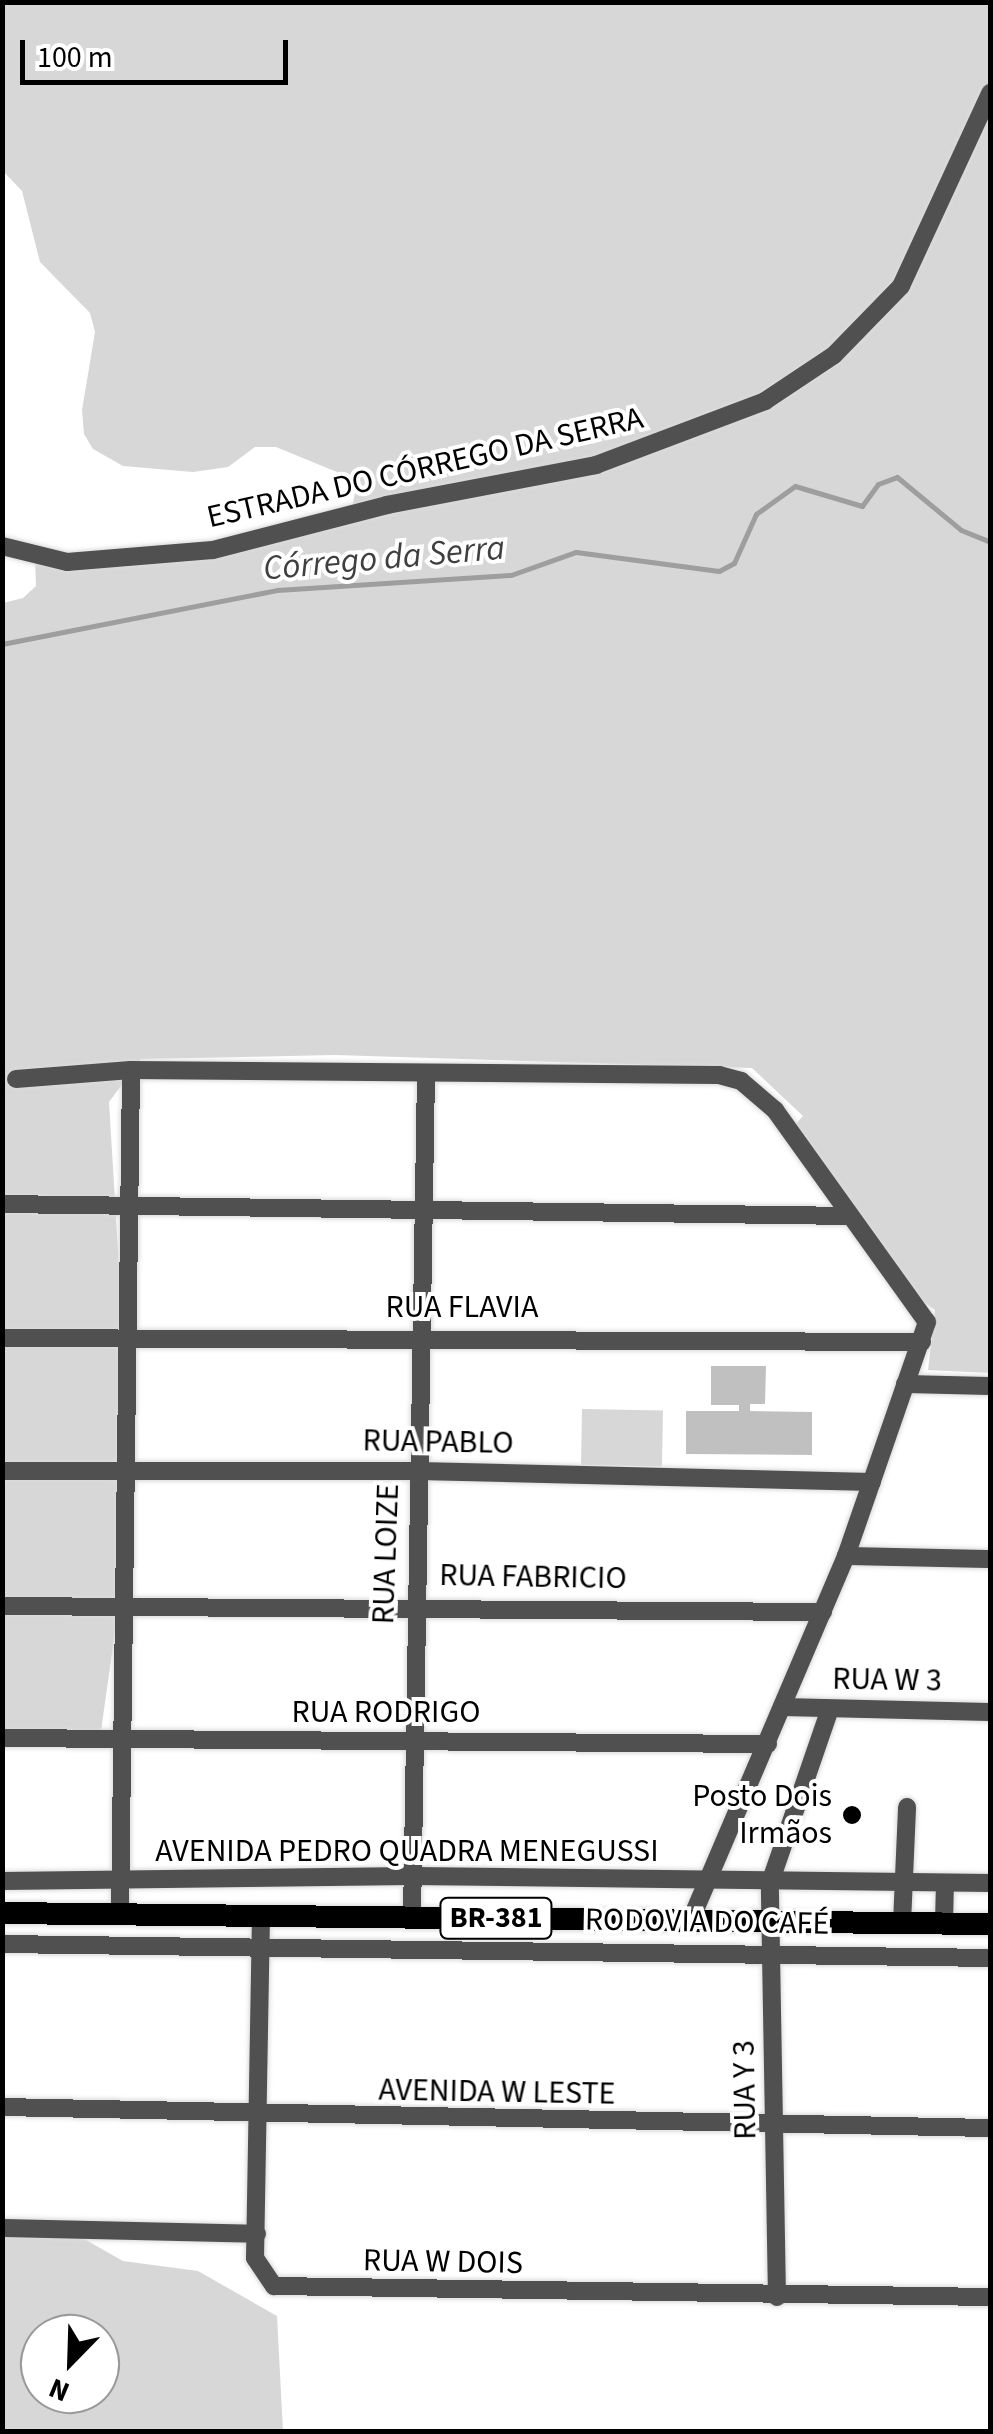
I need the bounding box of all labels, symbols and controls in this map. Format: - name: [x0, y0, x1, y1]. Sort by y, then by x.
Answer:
- scale bar: [25, 20, 292, 82]
- text: 100 m: [37, 36, 113, 79]
- street label: ESTRADA DO CÓRREGO DA SERRA: [203, 399, 647, 537]
- water label: Córrego da Serra: [261, 527, 507, 589]
- street label: RUA FLAVIA: [386, 1288, 538, 1326]
- street label: RUA PABLO: [362, 1421, 514, 1463]
- street label: RUA LOIZE: [364, 1483, 408, 1625]
- street label: RUA FABRICIO: [439, 1556, 627, 1598]
- street label: RUA W 3: [832, 1660, 942, 1700]
- street label: RUA RODRIGO: [292, 1693, 480, 1731]
- place label: Posto Dois Irmãos: [692, 1778, 832, 1853]
- marker: Posto Dois Irmãos: [841, 1804, 863, 1826]
- street label: AVENIDA PEDRO QUADRA MENEGUSSI: [155, 1832, 659, 1870]
- road number: BR-381: [438, 1893, 554, 1943]
- street label: RODOVIA DO CAFÉ: [584, 1901, 830, 1943]
- street label: RUA Y 3: [725, 2040, 765, 2140]
- street label: AVENIDA W LESTE: [378, 2071, 616, 2113]
- street label: RUA W DOIS: [363, 2241, 523, 2283]
- north arrow: [20, 2314, 120, 2414]
- text: N: [43, 2368, 75, 2412]

